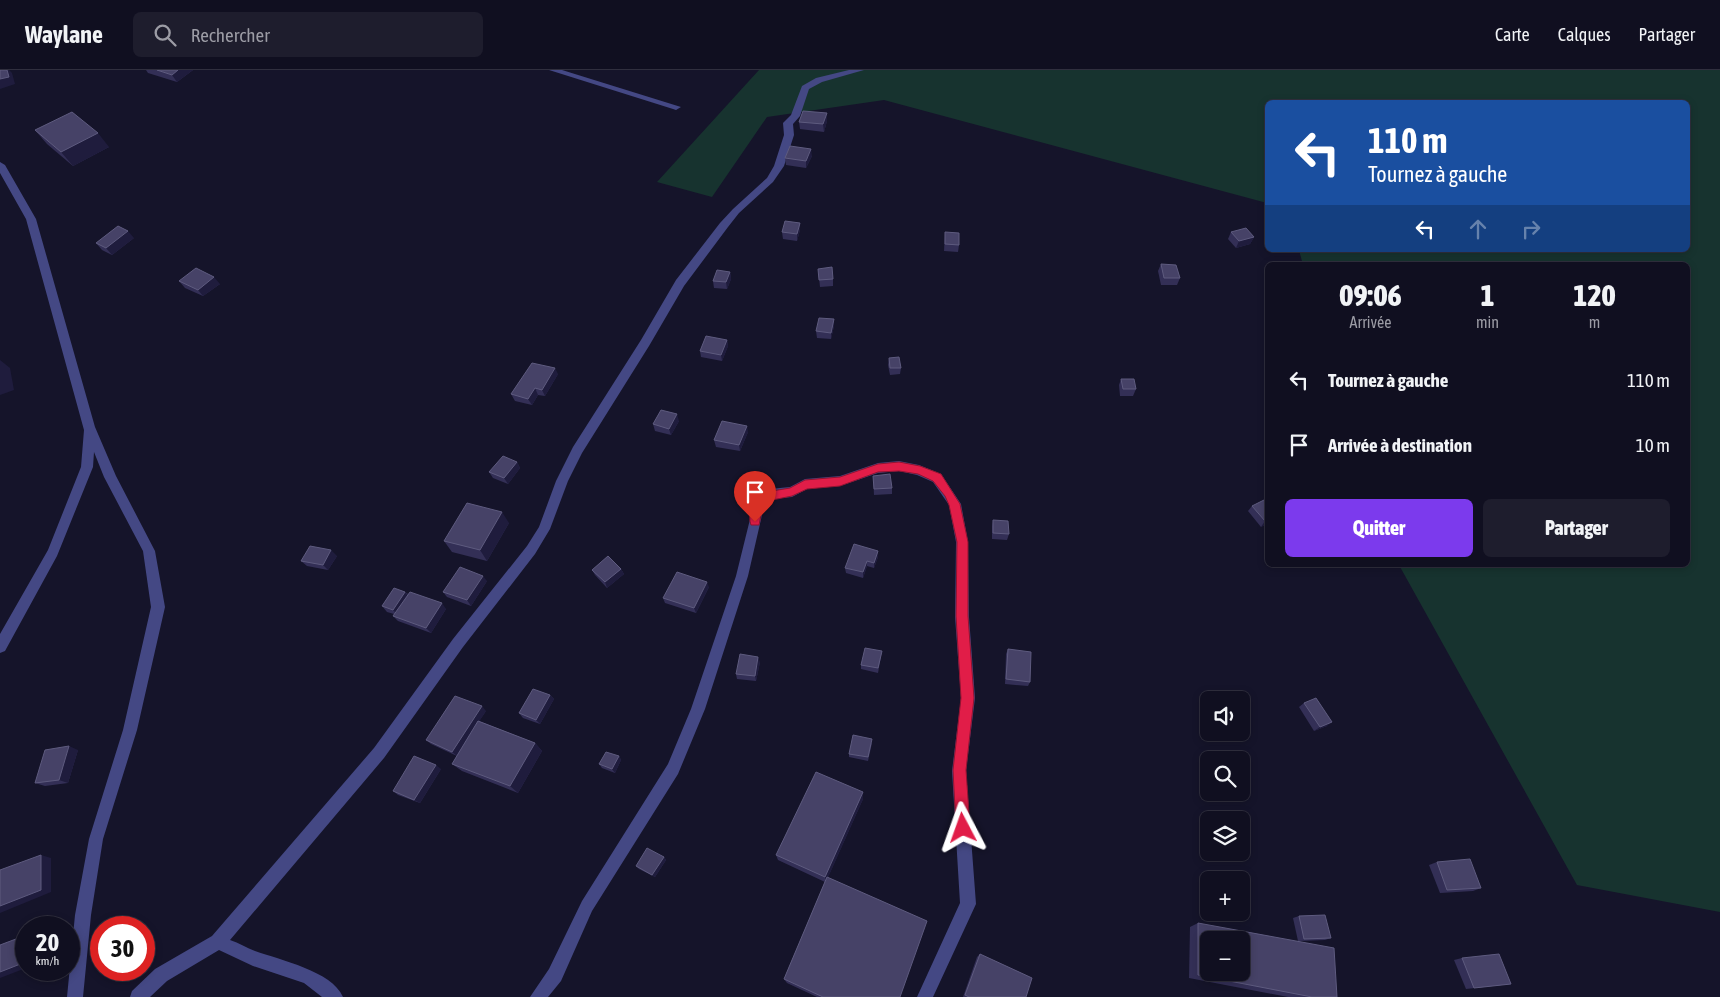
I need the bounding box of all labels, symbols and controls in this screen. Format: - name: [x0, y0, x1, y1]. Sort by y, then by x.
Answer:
- search box: [133, 12, 483, 57]
- text: Waylane: [25, 21, 103, 48]
- icon: search: [151, 21, 179, 49]
- text: Rechercher: [191, 24, 270, 46]
- text: Carte: [1495, 24, 1530, 45]
- text: Calques: [1558, 24, 1611, 45]
- text: Partager: [1639, 24, 1695, 45]
- icon: left: [1285, 120, 1350, 185]
- text: 110 m: [1368, 120, 1447, 160]
- text: Tournez à gauche: [1368, 161, 1507, 187]
- icon: left: [1411, 215, 1439, 243]
- icon: ahead: [1464, 215, 1492, 243]
- icon: right: [1517, 215, 1545, 243]
- text: 09:06: [1339, 278, 1402, 312]
- text: 1: [1480, 278, 1495, 312]
- text: 120: [1573, 278, 1616, 312]
- text: Arrivée: [1350, 313, 1391, 331]
- text: min: [1476, 313, 1499, 331]
- text: m: [1589, 313, 1600, 331]
- icon: left: [1285, 366, 1313, 394]
- text: Tournez à gauche: [1328, 369, 1448, 391]
- text: 110 m: [1627, 369, 1670, 391]
- icon: arrive: [1285, 431, 1313, 459]
- text: Arrivée à destination: [1328, 434, 1472, 456]
- text: 10 m: [1636, 434, 1670, 456]
- pin: [734, 471, 776, 522]
- icon: arrive: [741, 478, 769, 506]
- button: Quitter: [1285, 499, 1473, 557]
- button: Partager: [1483, 499, 1670, 557]
- map controls: [1200, 691, 1250, 981]
- button: sound: [1200, 691, 1250, 741]
- button: search: [1200, 751, 1250, 801]
- position arrow: [936, 801, 988, 853]
- button: layers: [1200, 811, 1250, 861]
- button: +: [1200, 871, 1250, 921]
- speed limit sign: 30: [90, 916, 155, 981]
- text: 20: [36, 928, 59, 956]
- button: −: [1200, 931, 1250, 981]
- text: km/h: [36, 954, 59, 968]

